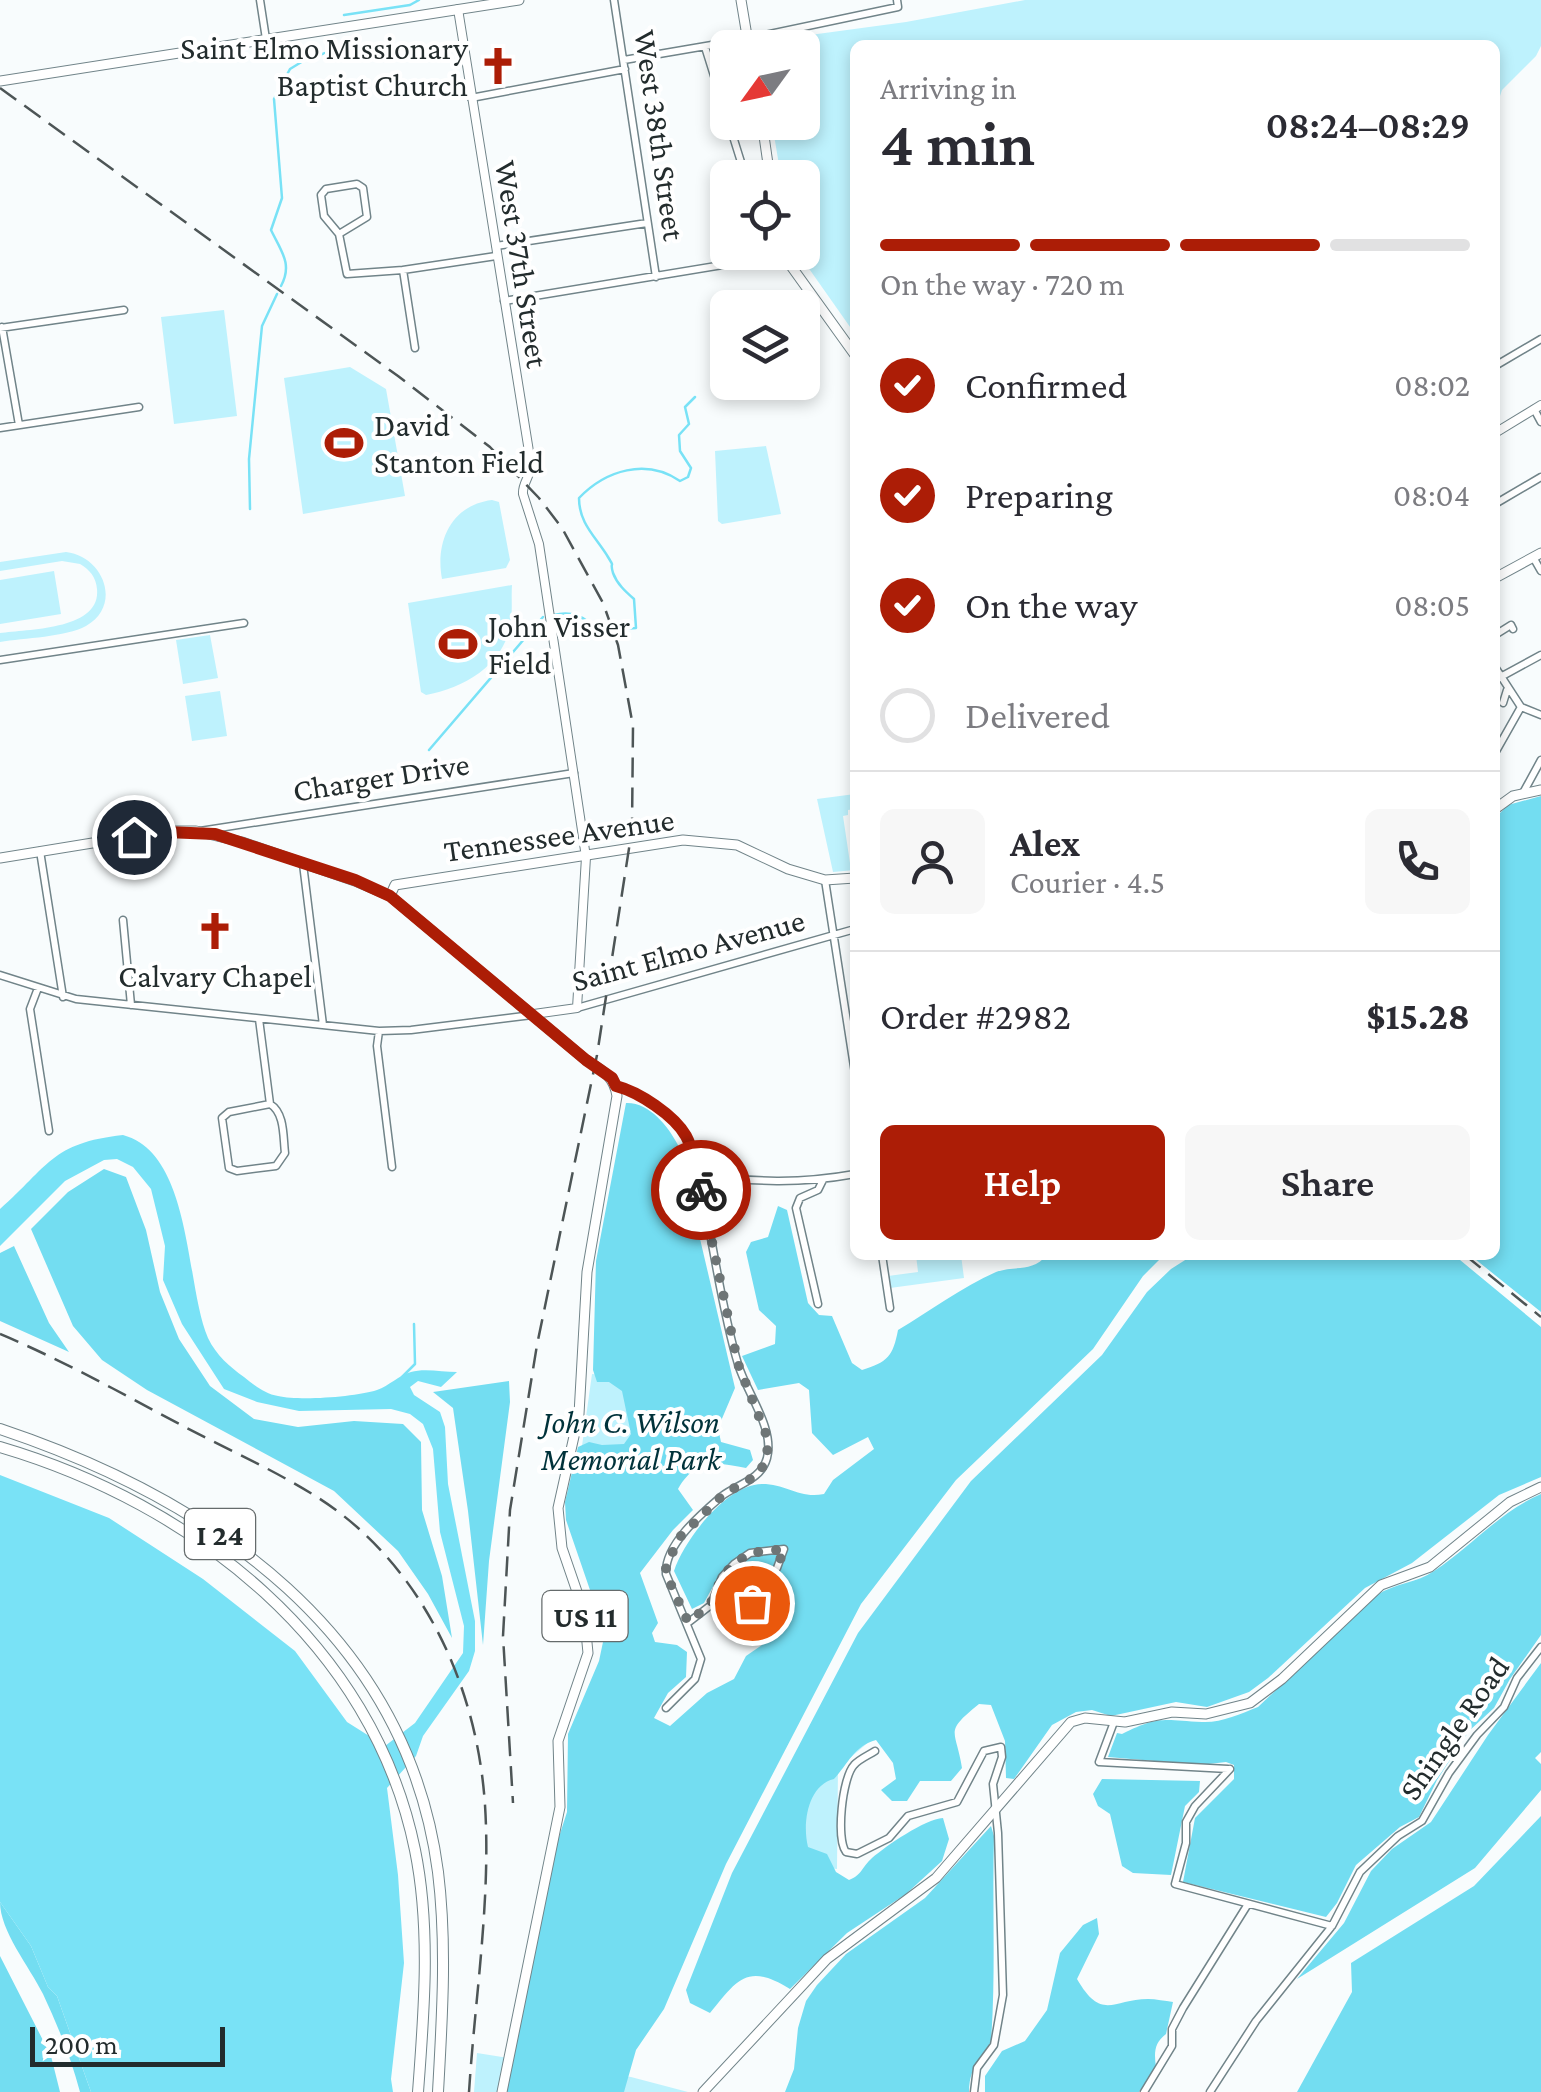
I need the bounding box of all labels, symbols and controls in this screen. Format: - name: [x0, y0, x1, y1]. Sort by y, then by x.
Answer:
- street label: West 38th Street: [627, 27, 693, 243]
- place label: Saint Elmo Missionary Baptist Church: [180, 30, 468, 103]
- north arrow: [710, 30, 820, 140]
- map controls: [710, 30, 820, 400]
- church icon: Saint Elmo Missionary Baptist Church: [477, 45, 519, 87]
- text: Arriving in: [880, 70, 1017, 106]
- text: 08:24–08:29: [1266, 104, 1470, 146]
- text: 4 min: [880, 107, 1035, 179]
- street label: West 37th Street: [488, 158, 556, 371]
- button: locate: [710, 160, 820, 270]
- text: On the way · 720 m: [880, 266, 1125, 302]
- button: layers: [710, 290, 820, 400]
- icon: check: [880, 358, 935, 413]
- text: Confirmed: [965, 364, 1128, 406]
- text: 08:02: [1394, 367, 1470, 403]
- place label: David Stanton Field: [374, 407, 544, 480]
- sports icon: David Stanton Field: [323, 422, 365, 464]
- icon: check: [880, 468, 935, 523]
- text: Preparing: [965, 474, 1113, 516]
- text: 08:04: [1393, 477, 1470, 513]
- icon: check: [880, 578, 935, 633]
- text: On the way: [965, 584, 1137, 626]
- text: 08:05: [1394, 587, 1470, 623]
- place label: John Visser Field: [485, 608, 630, 681]
- sports icon: John Visser Field: [437, 623, 479, 665]
- text: Delivered: [965, 694, 1110, 736]
- street label: Charger Drive: [290, 745, 472, 809]
- pin: [92, 795, 177, 880]
- street label: Tennessee Avenue: [442, 801, 676, 869]
- button: person: [880, 809, 985, 914]
- button: phone: [1365, 809, 1470, 914]
- icon: home: [107, 810, 162, 865]
- text: Alex: [1010, 822, 1080, 864]
- text: Courier · 4.5: [1010, 864, 1165, 900]
- street label: Saint Elmo Avenue: [568, 902, 808, 998]
- church icon: Calvary Chapel: [194, 910, 236, 952]
- place label: Calvary Chapel: [118, 958, 312, 994]
- text: Order #2982: [880, 995, 1071, 1037]
- text: $15.28: [1366, 995, 1470, 1037]
- button: Help: [880, 1125, 1165, 1240]
- button: Share: [1185, 1125, 1470, 1240]
- courier: [651, 1140, 751, 1240]
- icon: bike: [674, 1163, 729, 1218]
- park label: John C. Wilson Memorial Park: [537, 1404, 723, 1477]
- road number: I 24: [185, 1509, 255, 1559]
- pin: [710, 1561, 795, 1646]
- icon: bag: [725, 1576, 780, 1631]
- road number: US 11: [542, 1591, 628, 1641]
- street label: Shingle Road: [1391, 1649, 1517, 1807]
- scale bar: [30, 2022, 225, 2066]
- text: 200 m: [45, 2029, 118, 2060]

